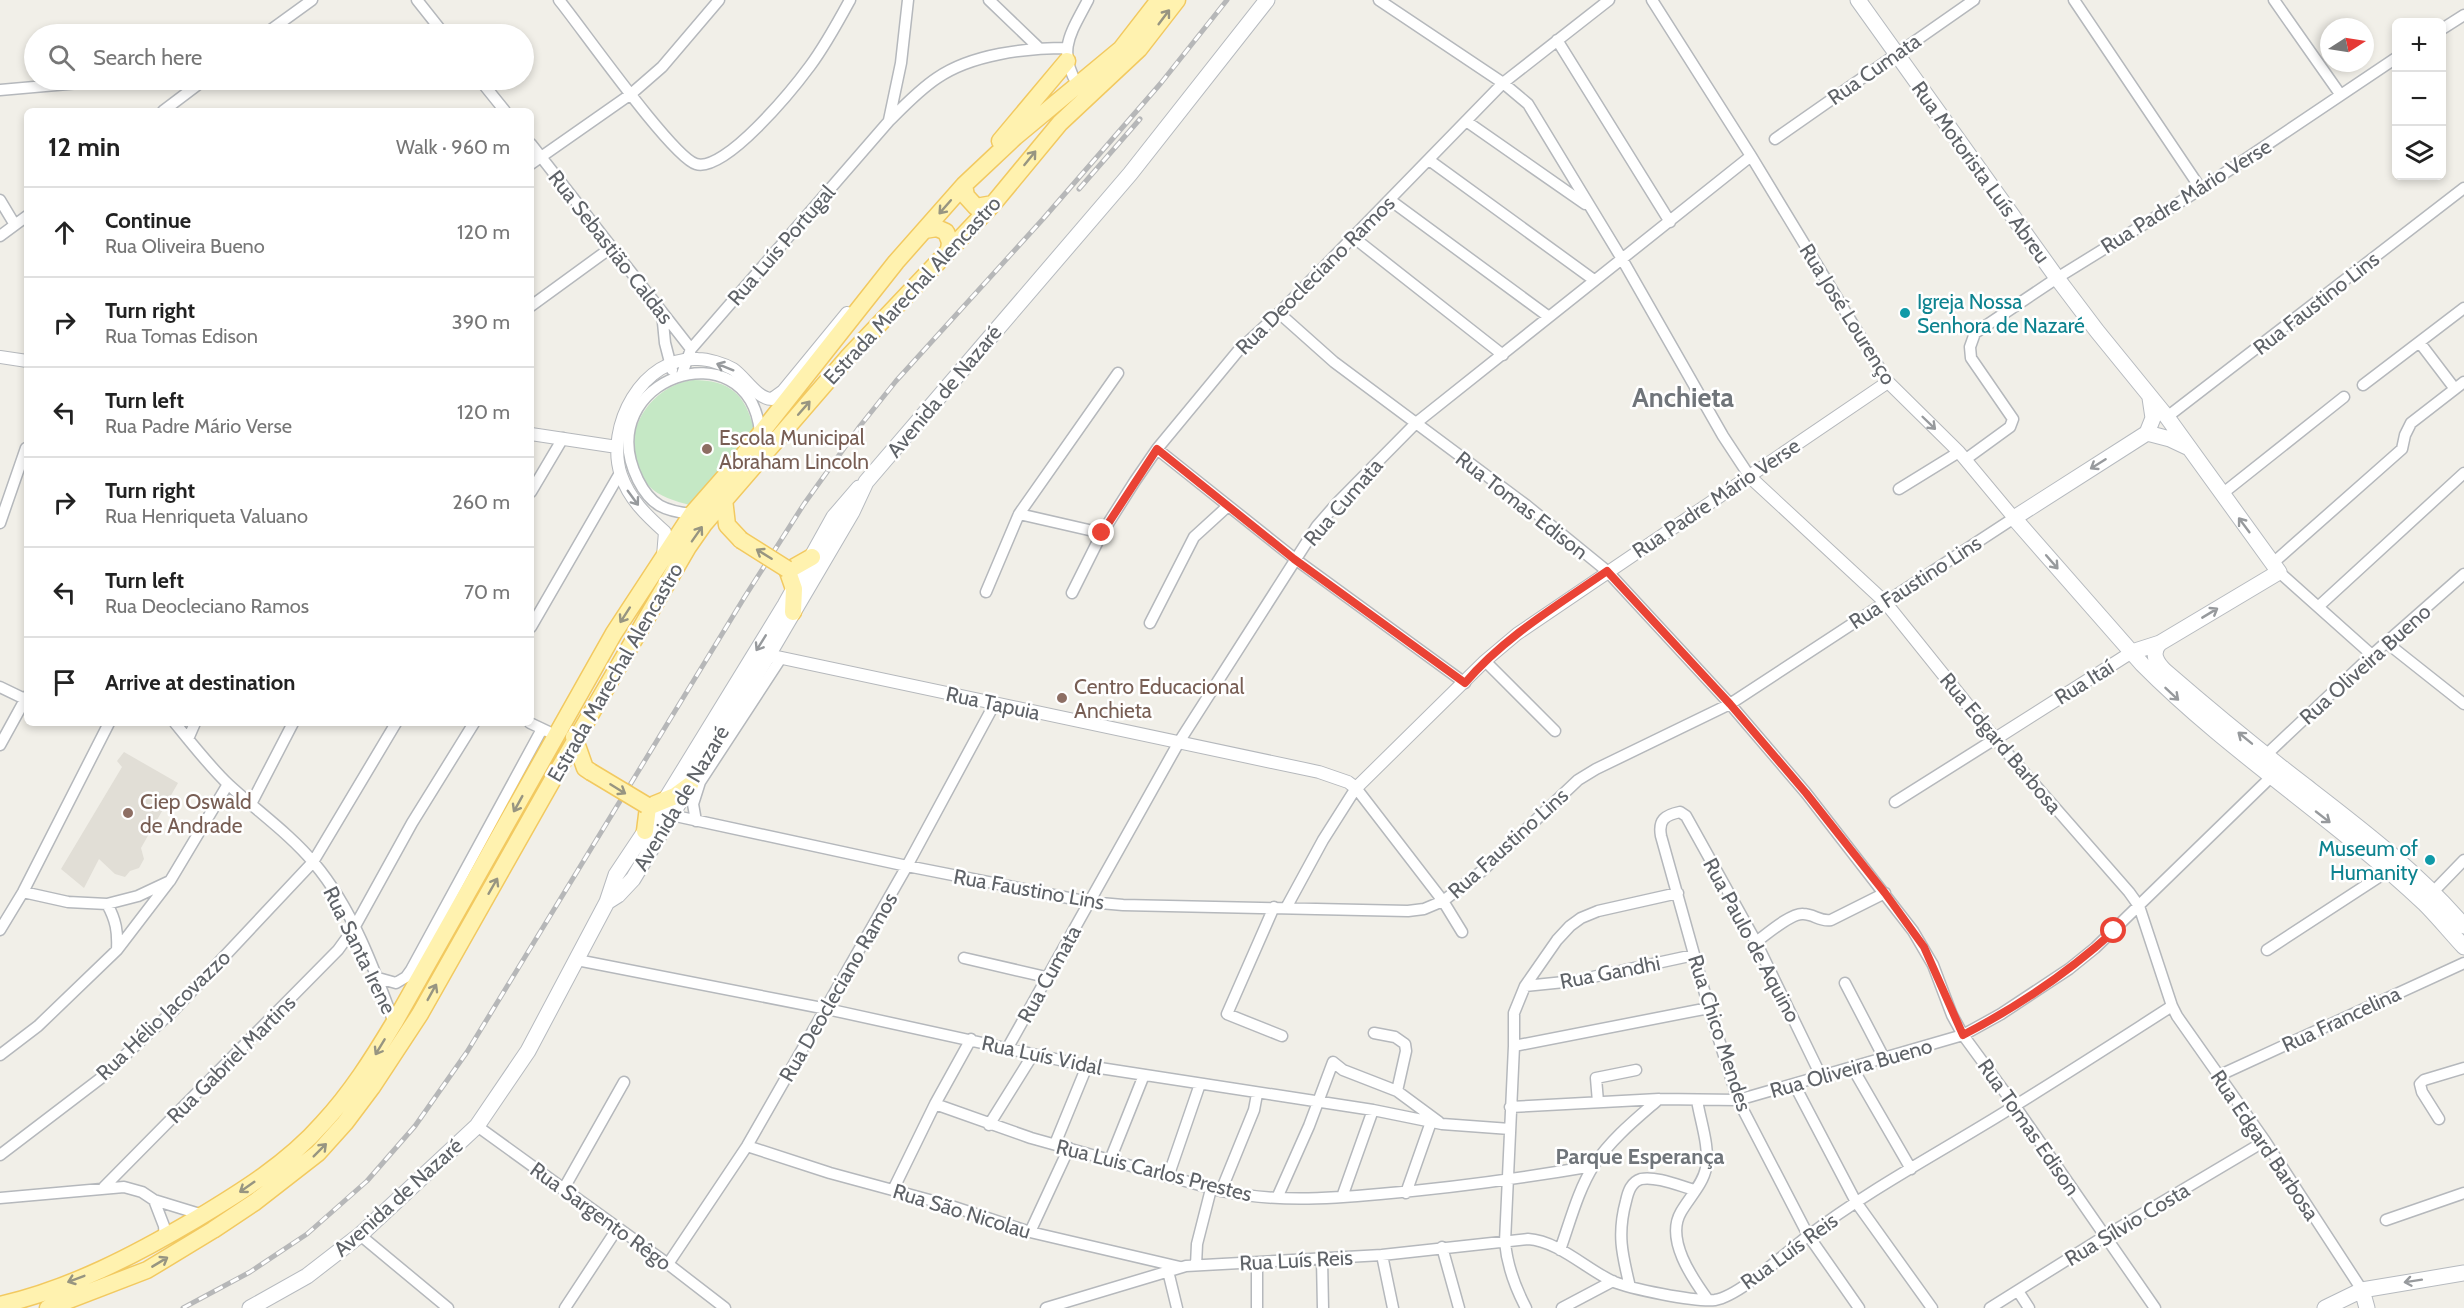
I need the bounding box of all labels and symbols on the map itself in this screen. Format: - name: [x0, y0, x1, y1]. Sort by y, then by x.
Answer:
- one-way arrow: [1158, 10, 1171, 26]
- north arrow: [2320, 18, 2374, 72]
- street label: Rua Cumata: [1823, 28, 1925, 110]
- street label: Rua Motorista Luís Abreu: [1907, 76, 2055, 268]
- street label: Rua Padre Mário Verse: [2096, 133, 2276, 259]
- one-way arrow: [1024, 150, 1037, 166]
- street label: Rua Sebastião Caldas: [543, 165, 679, 329]
- street label: Rua Luís Portugal: [722, 180, 840, 310]
- street label: Rua Deocleciano Ramos: [1230, 190, 1400, 360]
- street label: Estrada Marechal Alencastro: [818, 191, 1006, 389]
- one-way arrow: [938, 199, 952, 214]
- street label: Rua José Lourenço: [1795, 239, 1901, 389]
- street label: Rua Faustino Lins: [2248, 246, 2384, 360]
- place label: Igreja Nossa Senhora de Nazaré: [1917, 289, 2085, 338]
- marker: Igreja Nossa Senhora de Nazaré: [1898, 306, 1912, 320]
- street label: Avenida de Nazaré: [882, 320, 1007, 462]
- one-way arrow: [716, 361, 735, 372]
- district label: Anchieta: [1632, 381, 1735, 414]
- one-way arrow: [797, 401, 811, 416]
- one-way arrow: [1922, 416, 1937, 431]
- place label: Escola Municipal Abraham Lincoln: [719, 425, 869, 474]
- street label: Rua Padre Mário Verse: [1628, 433, 1805, 563]
- marker: Escola Municipal Abraham Lincoln: [700, 442, 714, 456]
- street label: Rua Tomas Edison: [1451, 446, 1593, 564]
- street label: Rua Cumata: [1298, 453, 1388, 551]
- one-way arrow: [2090, 459, 2107, 471]
- one-way arrow: [627, 490, 640, 506]
- one-way arrow: [2238, 517, 2251, 533]
- route end: [1088, 519, 1114, 545]
- one-way arrow: [691, 527, 703, 543]
- street label: Rua Faustino Lins: [1844, 530, 1986, 634]
- one-way arrow: [756, 548, 773, 560]
- one-way arrow: [2045, 554, 2059, 569]
- street label: Estrada Marechal Alencastro: [542, 558, 688, 786]
- street label: Rua Oliveira Bueno: [2294, 599, 2436, 729]
- one-way arrow: [619, 606, 631, 623]
- one-way arrow: [2201, 607, 2218, 619]
- one-way arrow: [754, 634, 766, 651]
- street label: Rua Itaí: [2050, 654, 2119, 710]
- street label: Rua Edgard Barbosa: [1935, 668, 2067, 818]
- place label: Centro Educacional Anchieta: [1074, 674, 1245, 723]
- street label: Rua Tapuia: [944, 681, 1042, 725]
- one-way arrow: [2164, 687, 2179, 701]
- marker: Centro Educacional Anchieta: [1055, 691, 1069, 705]
- street label: Avenida de Nazaré: [628, 721, 734, 875]
- one-way arrow: [2237, 732, 2253, 745]
- street label: Rua Faustino Lins: [1443, 782, 1573, 903]
- one-way arrow: [609, 783, 626, 795]
- place label: Ciep Oswald de Andrade: [140, 789, 252, 838]
- one-way arrow: [512, 795, 523, 813]
- marker: Ciep Oswald de Andrade: [121, 806, 135, 820]
- one-way arrow: [2315, 811, 2331, 824]
- place label: Museum of Humanity: [2318, 836, 2418, 885]
- marker: Museum of Humanity: [2423, 853, 2437, 867]
- street label: Rua Paulo de Aquino: [1698, 854, 1806, 1026]
- street label: Rua Faustino Lins: [952, 863, 1107, 915]
- one-way arrow: [487, 878, 499, 895]
- street label: Rua Santa Irene: [318, 882, 402, 1018]
- street label: Rua Deocleciano Ramos: [774, 888, 903, 1086]
- route start: [2100, 917, 2126, 943]
- street label: Rua Cumata: [1012, 921, 1086, 1027]
- street label: Rua Hélio Jacovazzo: [91, 945, 235, 1085]
- street label: Rua Gandhi: [1558, 950, 1662, 994]
- street label: Rua Chico Mendes: [1683, 952, 1757, 1115]
- street label: Rua Francelina: [2278, 981, 2404, 1057]
- one-way arrow: [427, 984, 439, 1001]
- street label: Rua Gabriel Martins: [162, 989, 301, 1128]
- street label: Rua Luís Vidal: [980, 1030, 1104, 1080]
- street label: Rua Oliveira Bueno: [1767, 1033, 1935, 1103]
- one-way arrow: [373, 1038, 385, 1055]
- street label: Rua Tomas Edison: [1973, 1054, 2085, 1200]
- street label: Rua Edgard Barbosa: [2206, 1065, 2324, 1225]
- street label: Avenida de Nazaré: [328, 1132, 468, 1261]
- street label: Rua Luis Carlos Prestes: [1053, 1134, 1255, 1207]
- one-way arrow: [312, 1143, 327, 1158]
- district label: Parque Esperança: [1556, 1143, 1724, 1170]
- street label: Rua Sargento Rêgo: [526, 1156, 676, 1276]
- street label: Rua Sílvio Costa: [2060, 1177, 2194, 1271]
- street label: Rua São Nicolau: [890, 1178, 1034, 1244]
- one-way arrow: [239, 1181, 255, 1193]
- street label: Rua Luís Reis: [1736, 1207, 1843, 1295]
- street label: Rua Luís Reis: [1239, 1245, 1354, 1275]
- one-way arrow: [151, 1255, 168, 1267]
- one-way arrow: [67, 1275, 85, 1286]
- one-way arrow: [2403, 1275, 2423, 1286]

